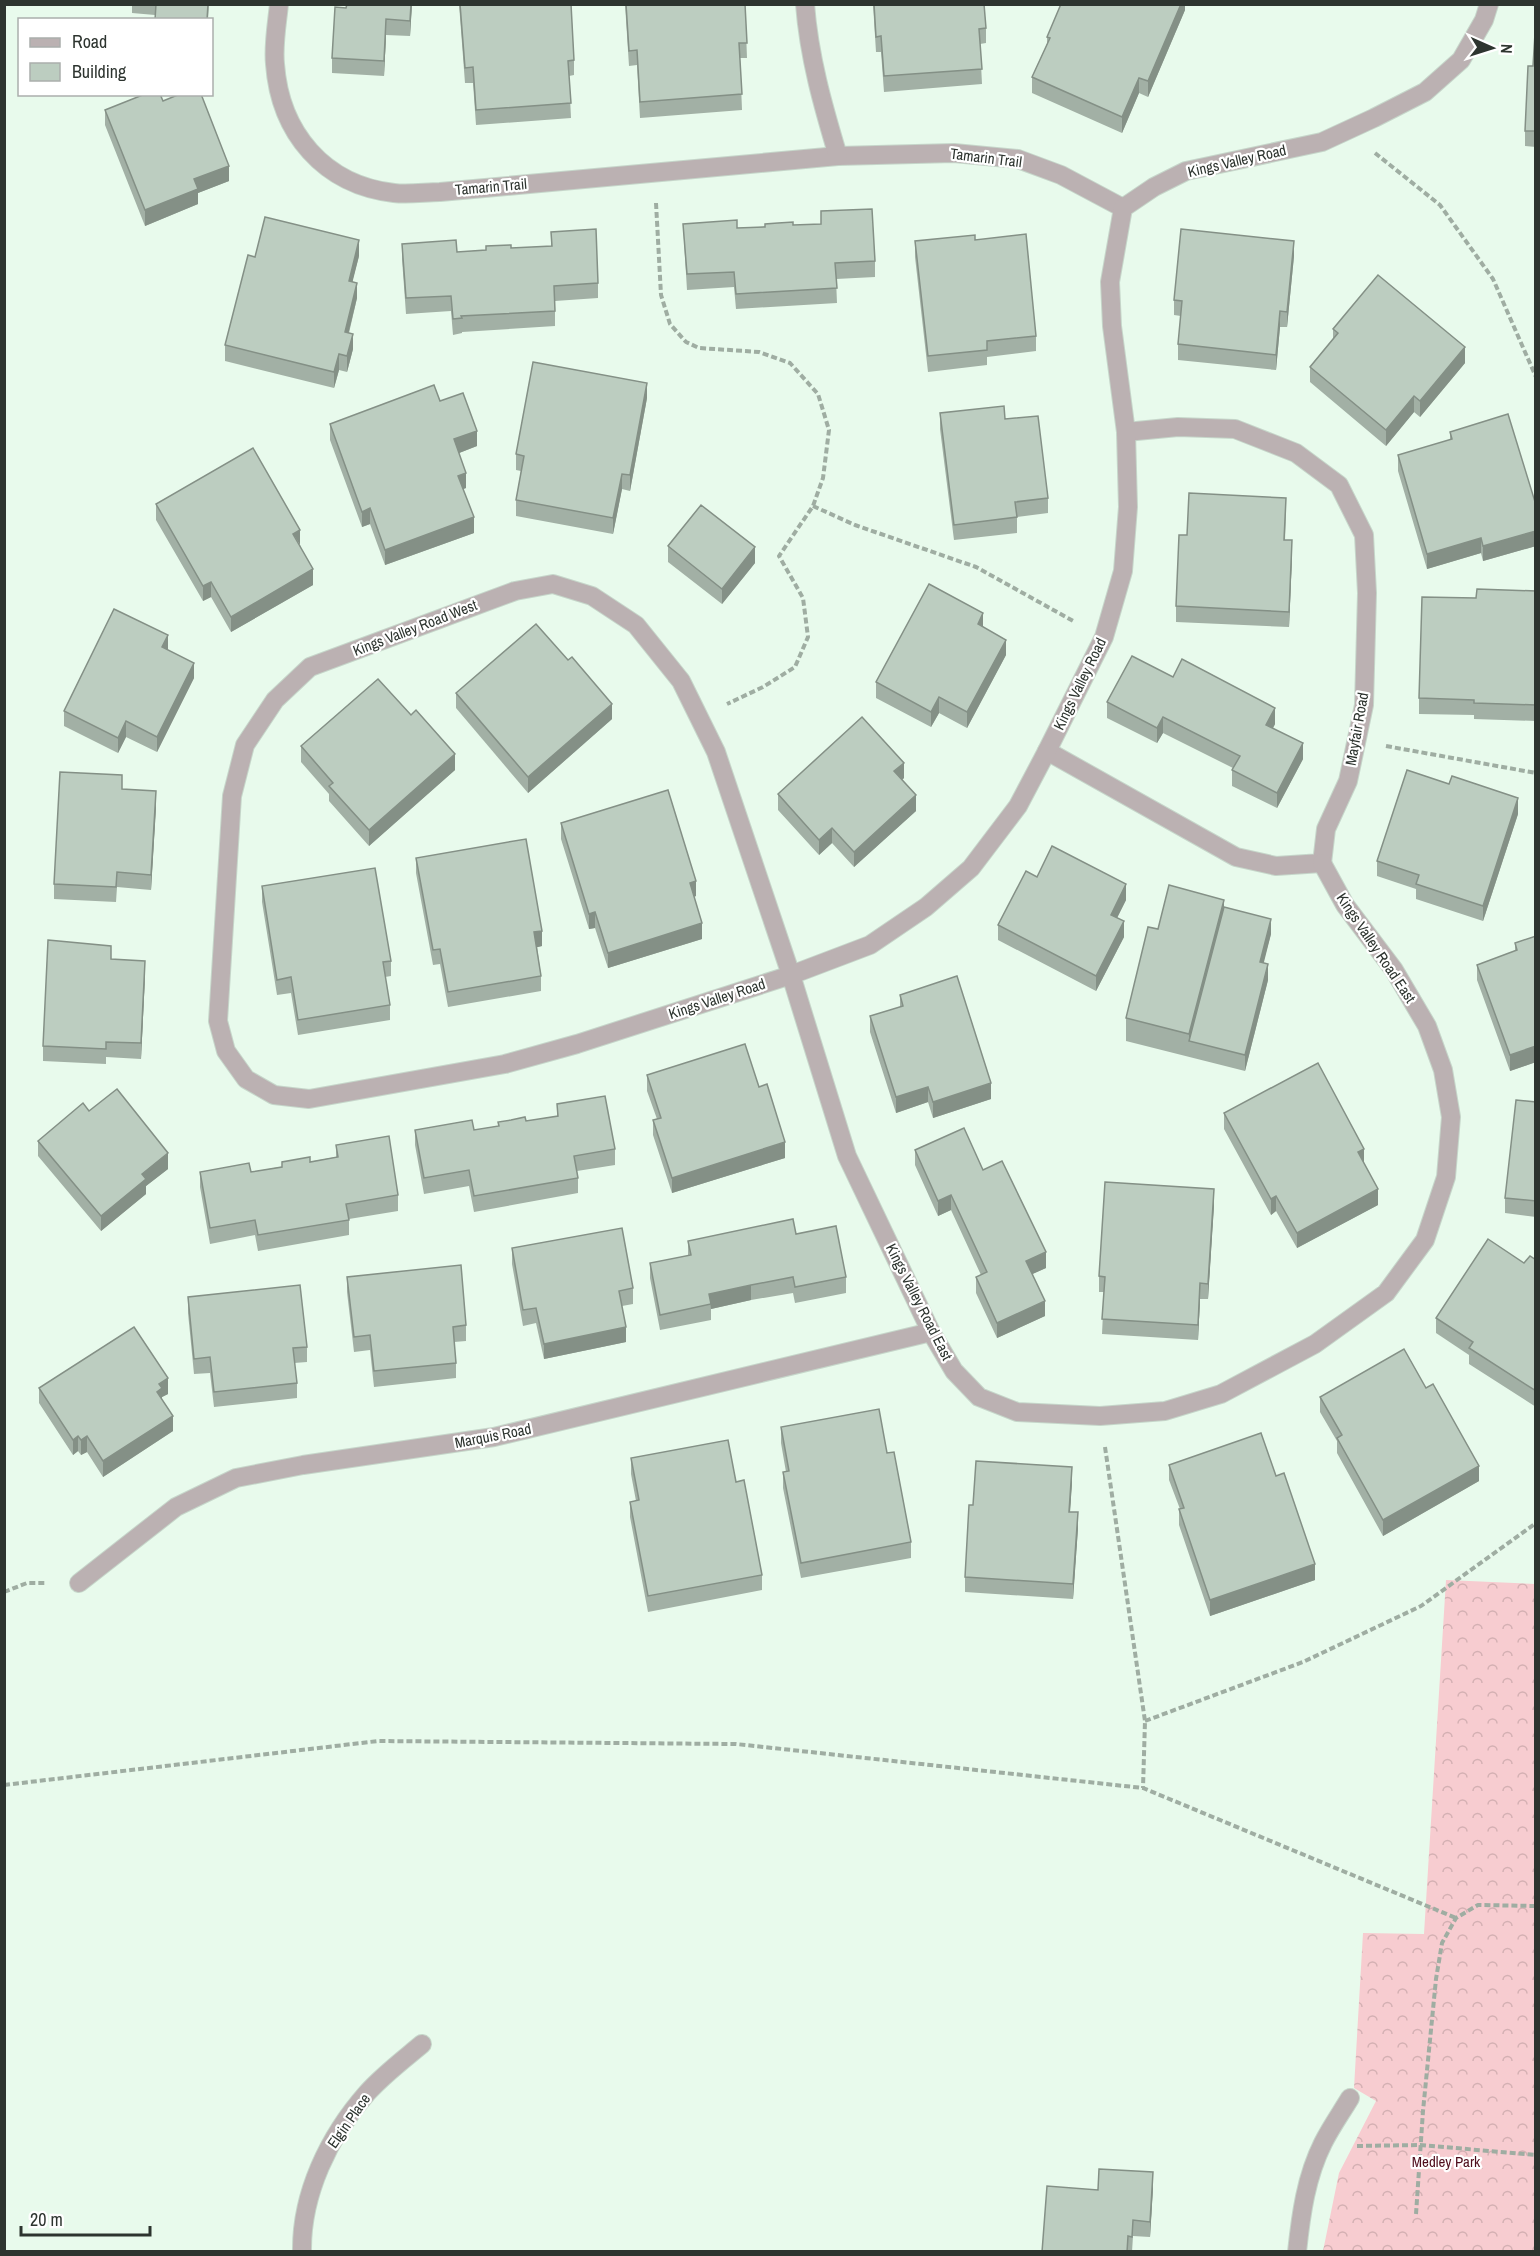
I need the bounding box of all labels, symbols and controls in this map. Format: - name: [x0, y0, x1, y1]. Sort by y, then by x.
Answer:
- legend: [18, 18, 213, 96]
- north arrow: [1462, 18, 1522, 78]
- text: Road: [72, 29, 107, 54]
- text: N: [1496, 43, 1518, 54]
- text: Building: [72, 59, 127, 84]
- street label: Kings Valley Road: [1186, 139, 1288, 182]
- street label: Tamarin Trail: [949, 143, 1023, 172]
- street label: Tamarin Trail: [454, 173, 528, 200]
- street label: Kings Valley Road West: [350, 594, 481, 661]
- street label: Kings Valley Road: [1048, 634, 1111, 733]
- street label: Mayfair Road: [1340, 691, 1373, 767]
- street label: Kings Valley Road East: [1332, 889, 1421, 1007]
- street label: Kings Valley Road: [666, 973, 768, 1024]
- street label: Kings Valley Road East: [881, 1240, 958, 1364]
- street label: Marquis Road: [453, 1418, 533, 1453]
- street label: Elgin Place: [322, 2089, 375, 2152]
- park label: Medley Park: [1412, 2151, 1481, 2172]
- scale bar: [21, 2199, 150, 2237]
- text: 20 m: [30, 2207, 63, 2232]

